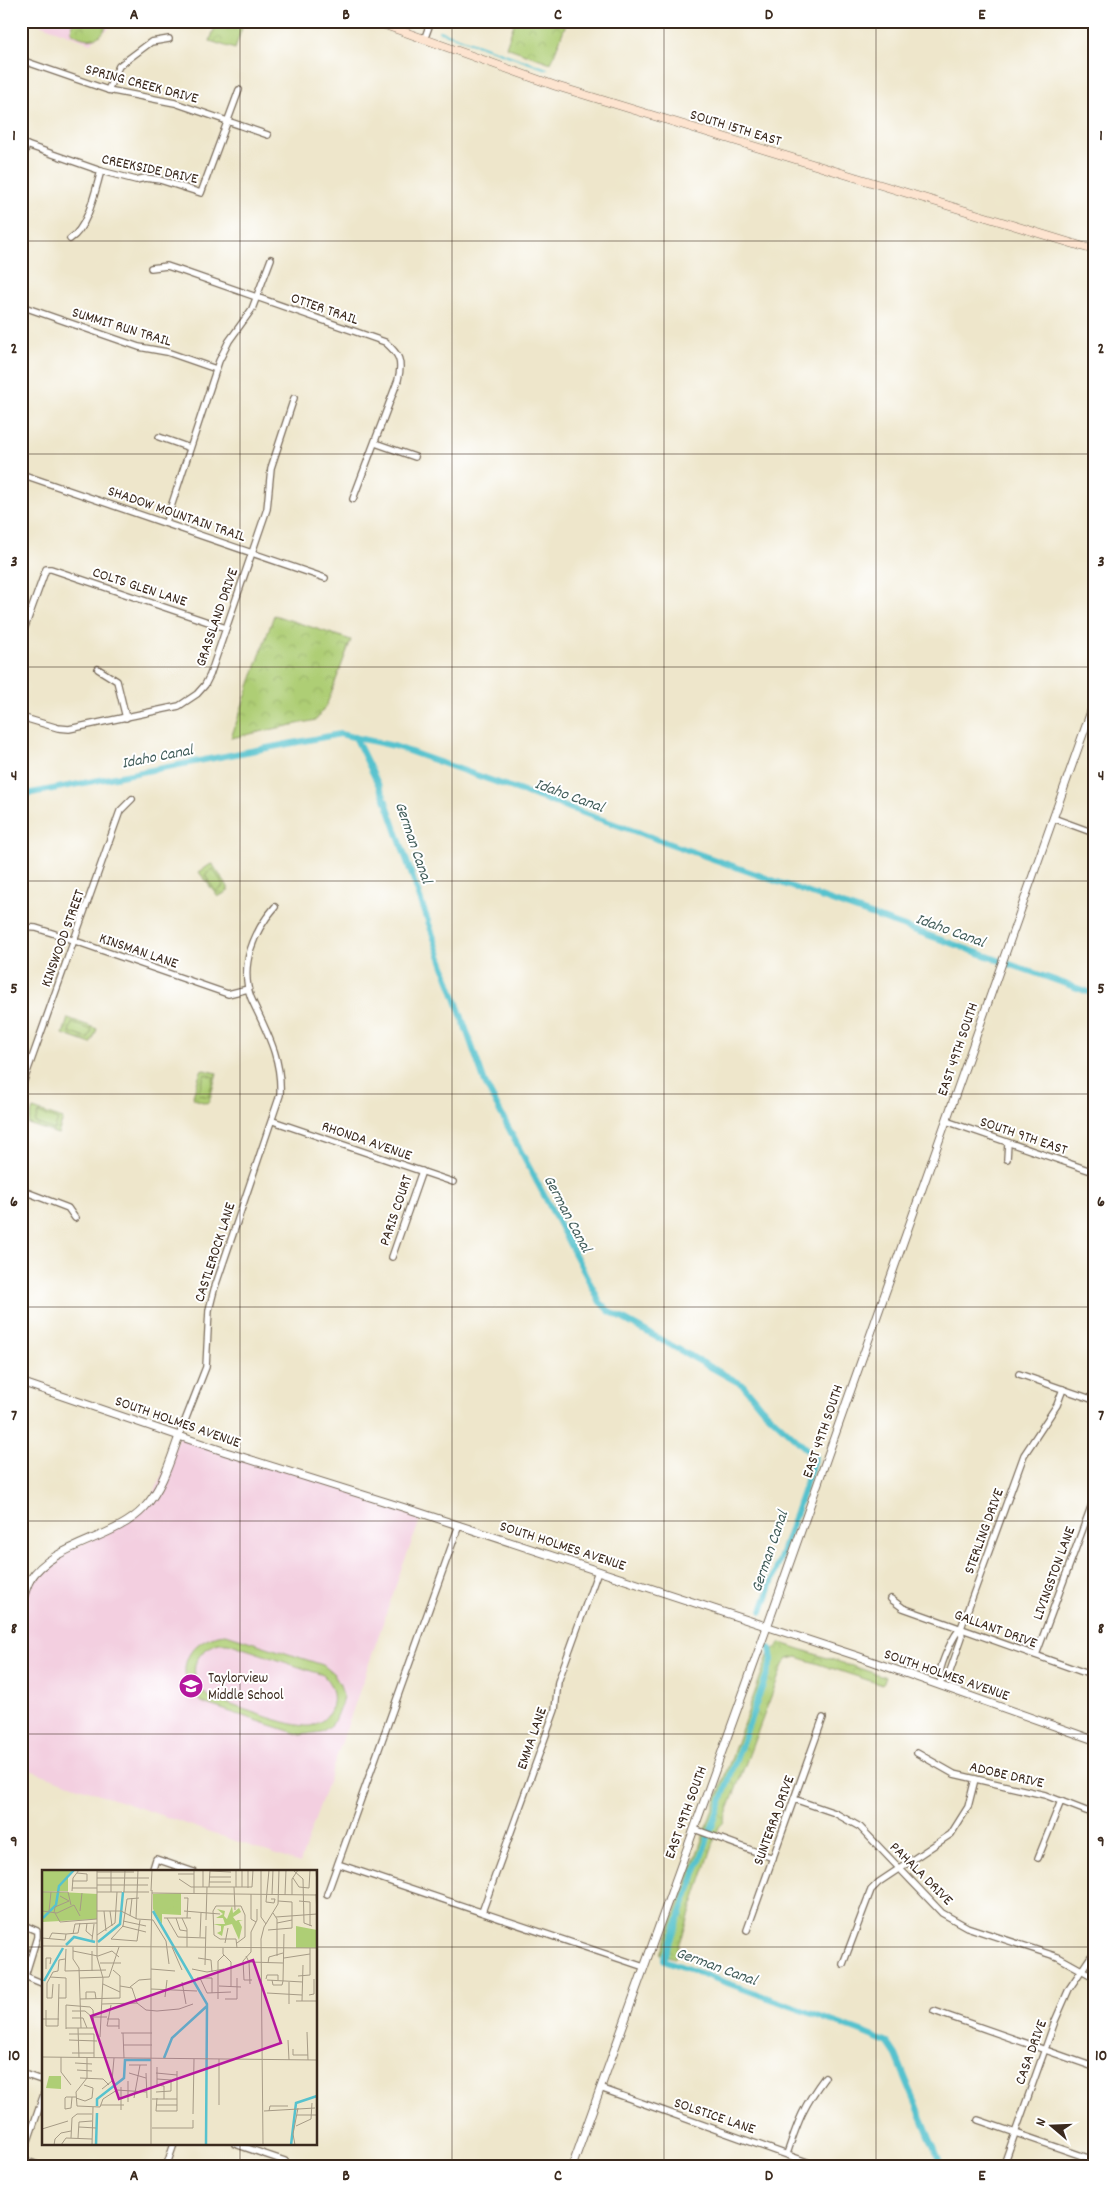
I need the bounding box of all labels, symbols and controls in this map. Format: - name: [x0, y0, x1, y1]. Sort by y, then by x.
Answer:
- text: A: [130, 4, 139, 27]
- text: B: [342, 4, 350, 27]
- text: C: [554, 4, 562, 27]
- text: D: [765, 4, 774, 27]
- text: E: [978, 4, 986, 27]
- street label: SPRING CREEK DRIVE: [82, 59, 201, 111]
- street label: SOUTH 15TH EAST: [687, 105, 784, 153]
- text: 1: [12, 125, 16, 148]
- text: 1: [1099, 125, 1103, 148]
- street label: CREEKSIDE DRIVE: [99, 149, 200, 191]
- street label: OTTER TRAIL: [287, 288, 361, 332]
- street label: SUMMIT RUN TRAIL: [69, 302, 174, 354]
- text: 2: [11, 338, 18, 361]
- text: 2: [1098, 338, 1105, 361]
- street label: SHADOW MOUNTAIN TRAIL: [104, 481, 248, 549]
- text: 3: [10, 551, 18, 574]
- text: 3: [1097, 551, 1105, 574]
- street label: COLTS GLEN LANE: [89, 562, 190, 614]
- street label: GRASSLAND DRIVE: [191, 565, 245, 670]
- water label: Idaho Canal: [120, 739, 196, 776]
- text: 4: [11, 765, 17, 788]
- text: 4: [1098, 765, 1104, 788]
- water label: Idaho Canal: [531, 773, 608, 820]
- water label: German Canal: [388, 799, 438, 888]
- street label: KINSWOOD STREET: [36, 887, 92, 990]
- water label: Idaho Canal: [912, 908, 989, 955]
- street label: KINSMAN LANE: [96, 928, 181, 976]
- text: 5: [10, 978, 18, 1001]
- text: 5: [1097, 978, 1105, 1001]
- street label: EAST 49TH SOUTH: [933, 1000, 985, 1099]
- street label: SOUTH 9TH EAST: [977, 1112, 1070, 1162]
- street label: RHONDA AVENUE: [318, 1116, 415, 1168]
- water label: German Canal: [537, 1171, 597, 1258]
- street label: PARIS COURT: [375, 1172, 419, 1249]
- text: 6: [10, 1191, 18, 1214]
- text: 6: [1097, 1191, 1105, 1214]
- street label: CASTLEROCK LANE: [189, 1200, 242, 1305]
- street label: EAST 49TH SOUTH: [798, 1382, 850, 1481]
- street label: SOUTH HOLMES AVENUE: [112, 1391, 243, 1455]
- text: 7: [11, 1405, 17, 1428]
- text: 7: [1098, 1405, 1104, 1428]
- street label: STERLING DRIVE: [959, 1486, 1011, 1578]
- water label: German Canal: [746, 1507, 795, 1596]
- street label: SOUTH HOLMES AVENUE: [497, 1516, 628, 1578]
- street label: LIVINGSTON LANE: [1028, 1524, 1082, 1624]
- street label: GALLANT DRIVE: [951, 1605, 1040, 1655]
- text: 8: [11, 1618, 18, 1641]
- text: 8: [1098, 1618, 1105, 1641]
- street label: SOUTH HOLMES AVENUE: [881, 1644, 1012, 1708]
- place label: Taylorview Middle School: [208, 1668, 284, 1707]
- school or university icon: Taylorview Middle School: [178, 1673, 204, 1699]
- street label: EMMA LANE: [512, 1704, 554, 1773]
- street label: ADOBE DRIVE: [967, 1757, 1046, 1795]
- street label: EAST 49TH SOUTH: [660, 1763, 714, 1862]
- street label: SUNTERRA DRIVE: [748, 1773, 801, 1869]
- text: 9: [10, 1831, 18, 1854]
- text: 9: [1097, 1831, 1105, 1854]
- street label: PAHALA DRIVE: [884, 1838, 958, 1911]
- inset map: [42, 1870, 318, 2146]
- water label: German Canal: [672, 1942, 761, 1993]
- street label: CASA DRIVE: [1010, 2017, 1054, 2088]
- text: 10: [8, 2045, 20, 2068]
- text: 10: [1095, 2045, 1107, 2068]
- street label: SOLSTICE LANE: [671, 2093, 758, 2141]
- north arrow: [1028, 2100, 1078, 2150]
- text: N: [1031, 2116, 1052, 2129]
- text: A: [130, 2165, 139, 2188]
- text: B: [342, 2165, 350, 2188]
- text: C: [554, 2165, 562, 2188]
- text: D: [765, 2165, 774, 2188]
- text: E: [978, 2165, 986, 2188]

